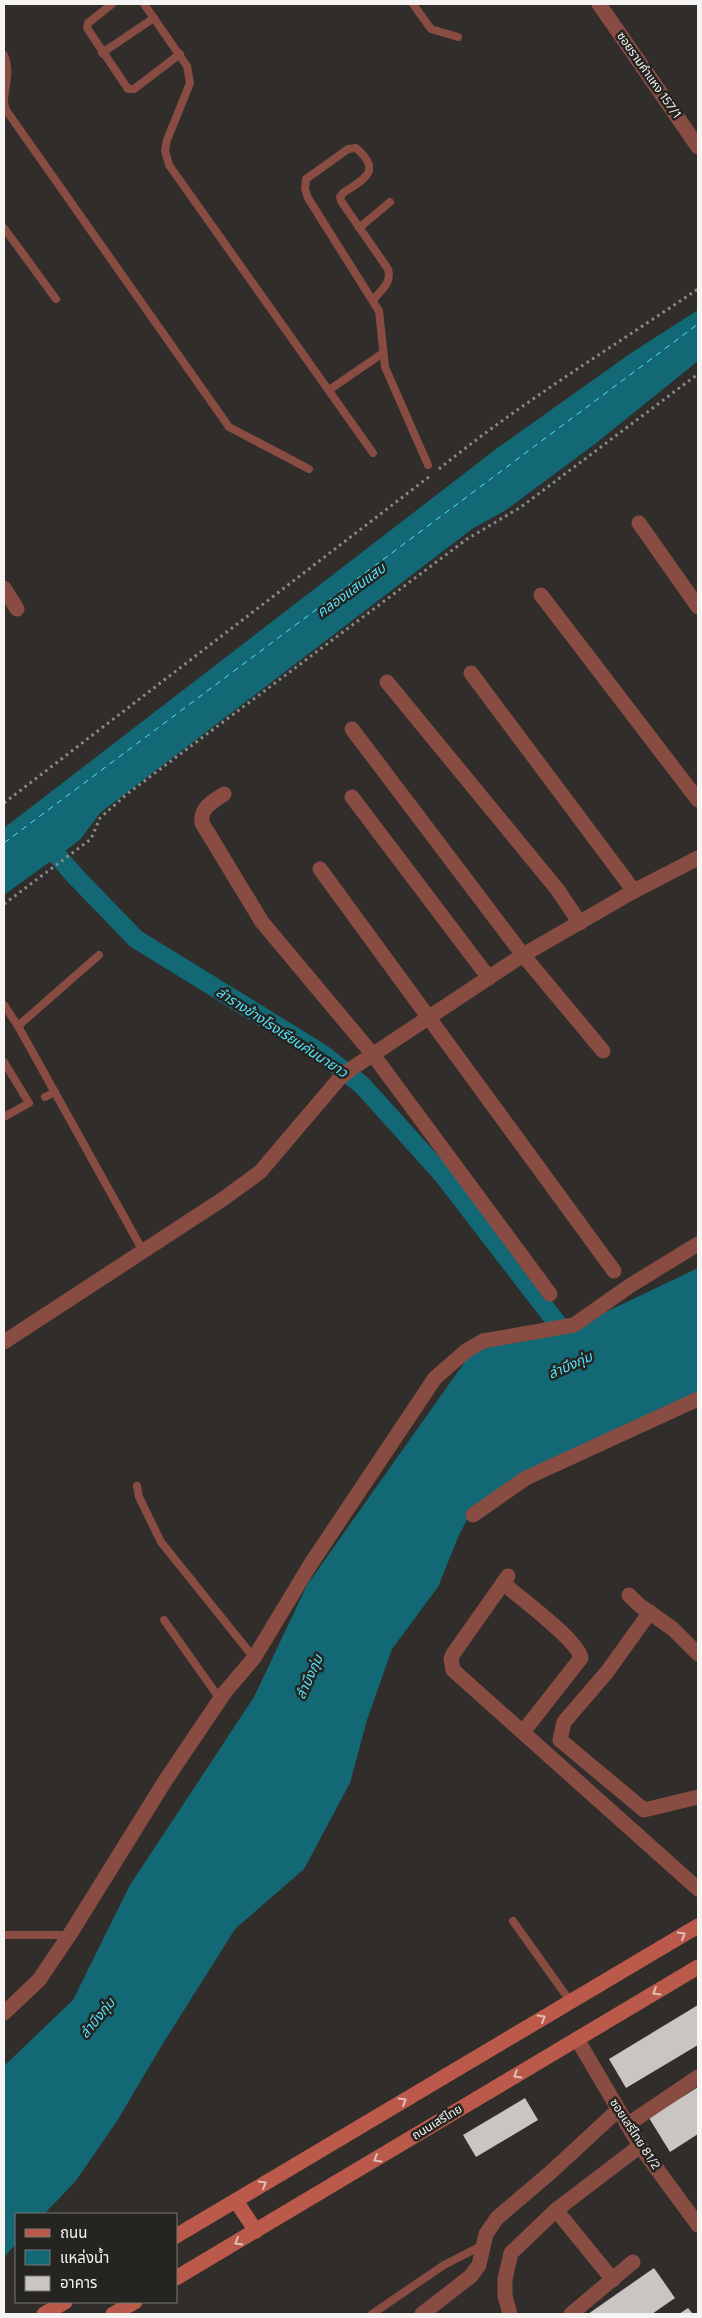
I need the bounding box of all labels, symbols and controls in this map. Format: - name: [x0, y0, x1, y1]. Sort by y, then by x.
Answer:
- street label: ซอยรามคำแหง 157/1: [614, 29, 684, 121]
- water label: คลองแสนแสบ: [314, 559, 390, 621]
- water label: ลำรางข้างโรงเรียนคันนายาว: [213, 984, 352, 1082]
- water label: ลำบึงกุ่ม: [545, 1348, 596, 1383]
- water label: ลำบึงกุ่ม: [292, 1651, 327, 1702]
- one-way arrow: [677, 1931, 686, 1941]
- one-way arrow: [653, 1985, 662, 1995]
- water label: ลำบึงกุ่ม: [76, 1994, 120, 2042]
- one-way arrow: [537, 2014, 546, 2024]
- one-way arrow: [513, 2068, 522, 2078]
- street label: ซอยเสรีไทย 81/2: [607, 2096, 663, 2172]
- one-way arrow: [397, 2098, 406, 2108]
- street label: ถนนเสรีไทย: [409, 2102, 465, 2142]
- one-way arrow: [374, 2152, 383, 2162]
- one-way arrow: [258, 2181, 267, 2191]
- legend: [15, 2213, 178, 2303]
- text: ถนน: [60, 2224, 87, 2242]
- one-way arrow: [234, 2235, 243, 2245]
- text: แหล่งน้ำ: [60, 2247, 109, 2267]
- text: อาคาร: [60, 2274, 97, 2292]

